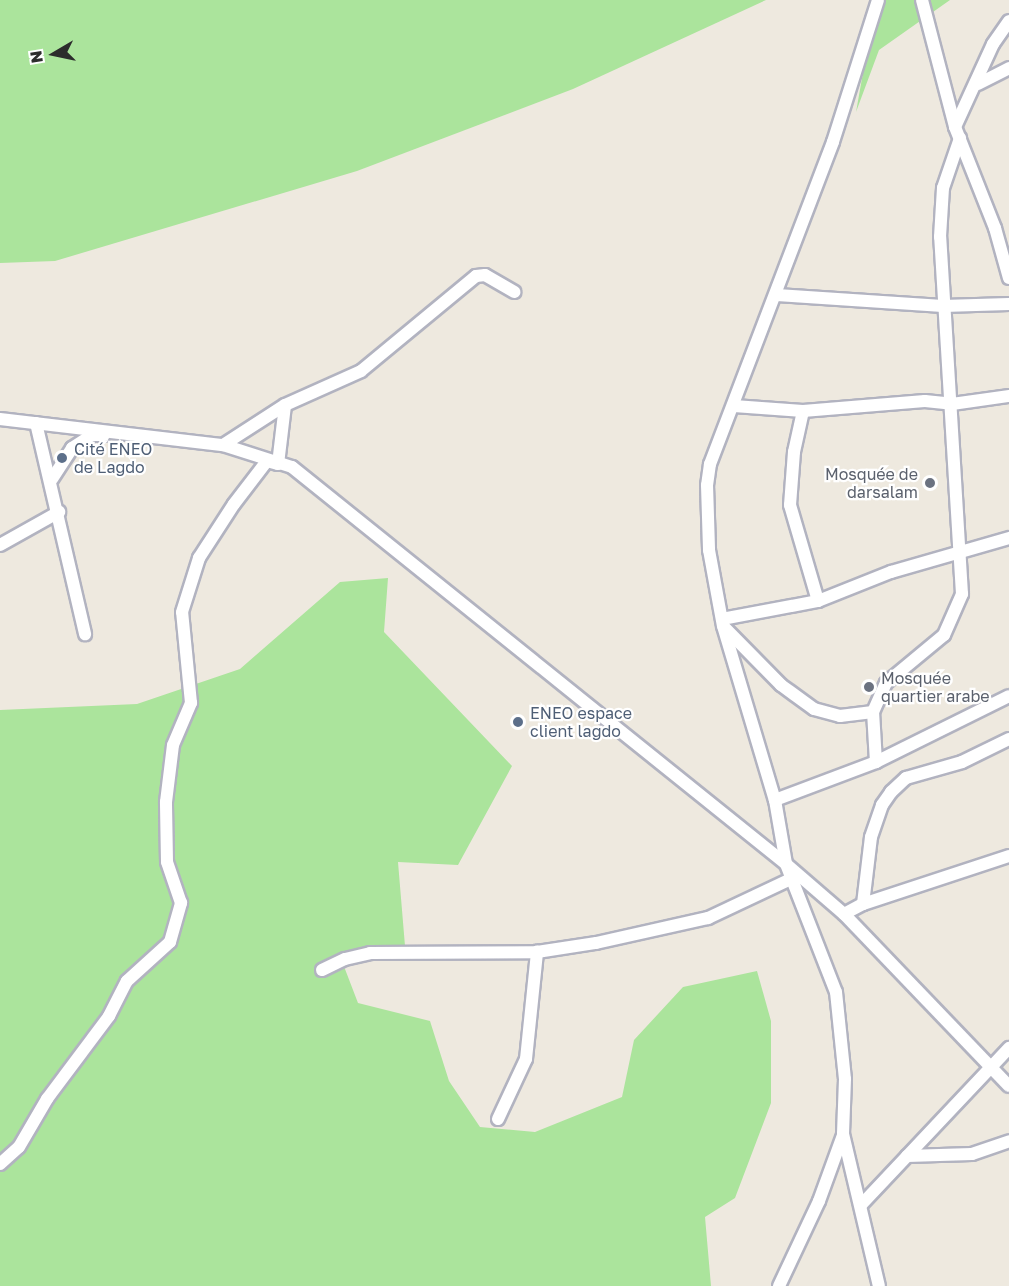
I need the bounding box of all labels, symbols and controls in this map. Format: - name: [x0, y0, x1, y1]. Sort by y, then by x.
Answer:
- north arrow: [24, 24, 84, 84]
- text: N: [25, 49, 47, 64]
- place label: Cité ENEO de Lagdo: [74, 439, 152, 477]
- marker: Cité ENEO de Lagdo: [55, 451, 69, 465]
- place label: Mosquée de darsalam: [825, 464, 918, 502]
- marker: Mosquée de darsalam: [923, 476, 937, 490]
- place label: Mosquée quartier arabe: [881, 668, 990, 706]
- marker: Mosquée quartier arabe: [862, 680, 876, 694]
- place label: ENEO espace client lagdo: [530, 703, 632, 741]
- marker: ENEO espace client lagdo: [511, 715, 525, 729]

